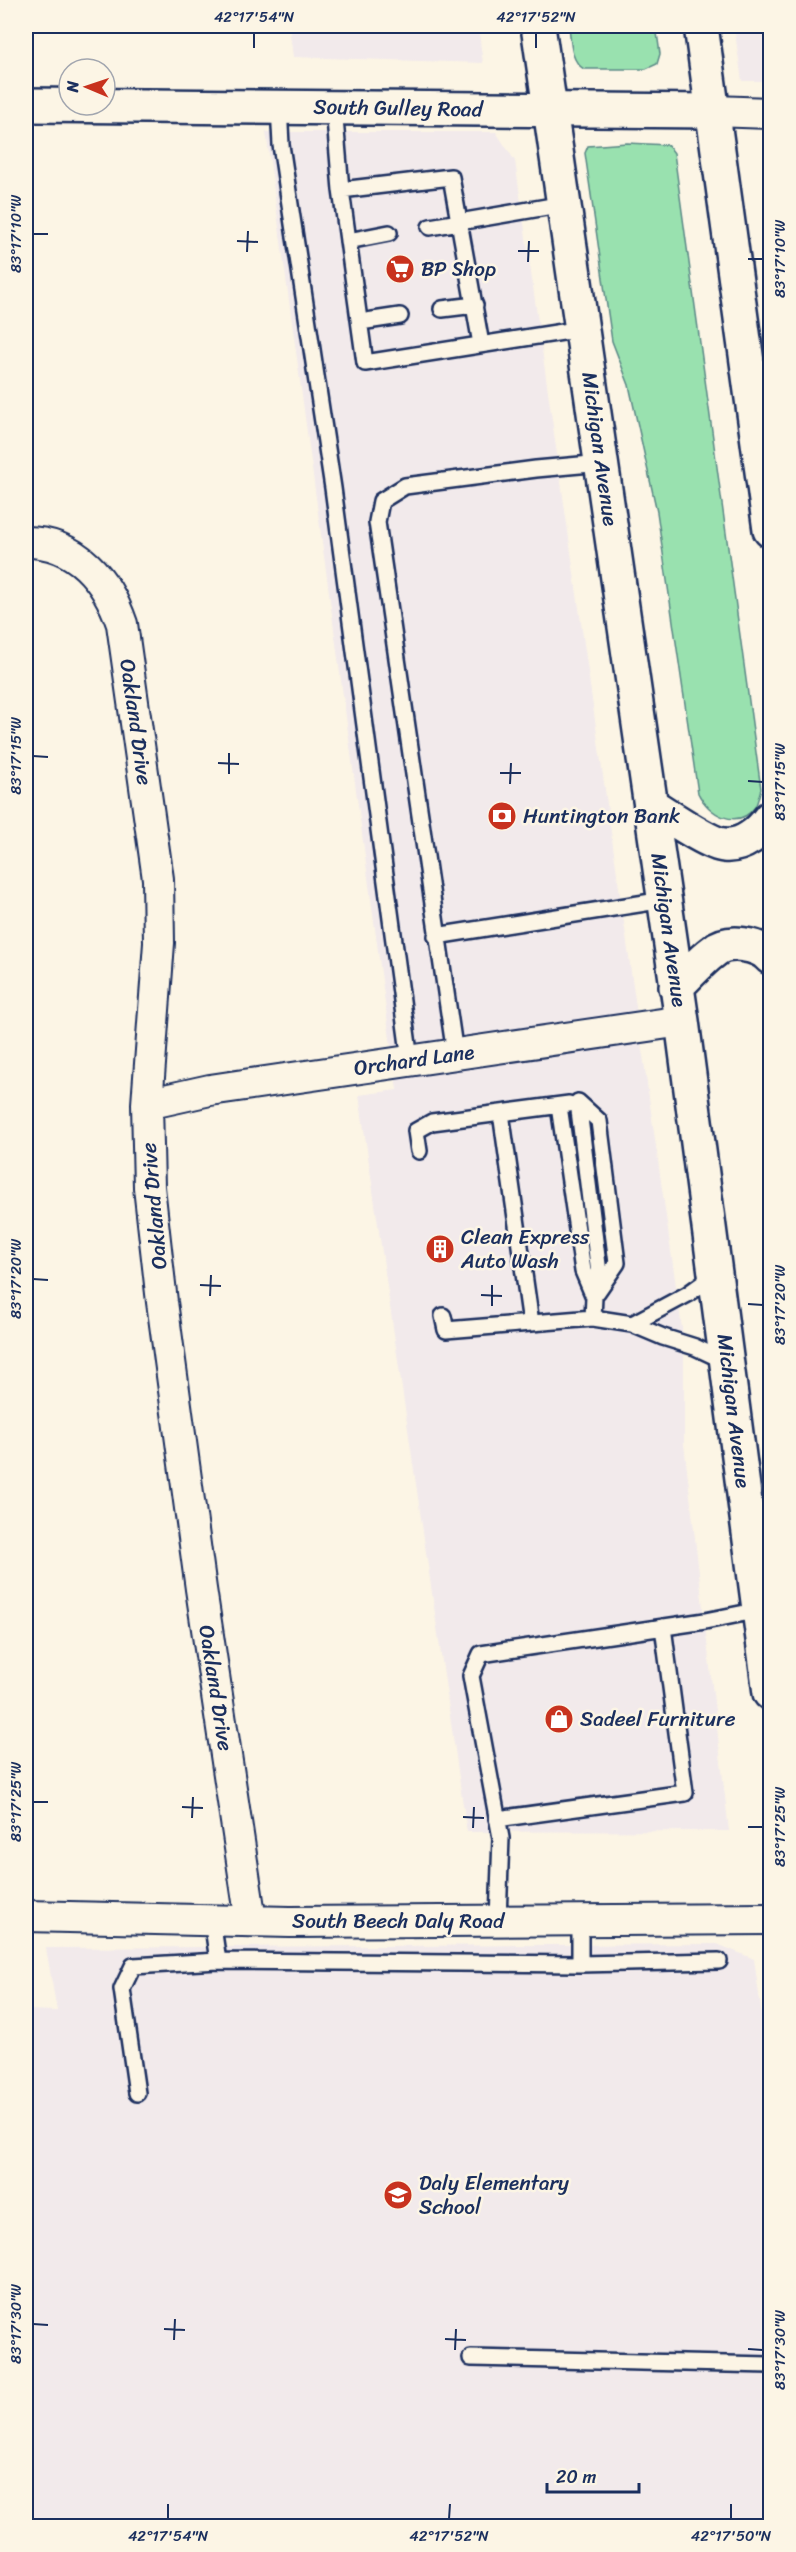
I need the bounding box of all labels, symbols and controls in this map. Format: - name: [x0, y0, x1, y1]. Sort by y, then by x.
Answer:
- text: 42°17'54"N: [214, 4, 295, 30]
- text: 42°17'52"N: [496, 4, 576, 30]
- north arrow: [57, 57, 117, 117]
- text: N: [58, 80, 87, 94]
- street label: South Gulley Road: [313, 88, 485, 129]
- text: 83°17'10"W: [3, 195, 29, 273]
- text: 83°17'10"W: [767, 220, 793, 298]
- place label: BP Shop: [421, 250, 496, 288]
- supermarket icon: BP Shop: [384, 253, 416, 285]
- street label: Michigan Avenue: [570, 369, 630, 529]
- street label: Oakland Drive: [108, 656, 164, 788]
- text: 83°17'15"W: [3, 717, 29, 795]
- text: 83°17'15"W: [767, 743, 793, 821]
- place label: Huntington Bank: [523, 797, 680, 835]
- bank icon: Huntington Bank: [486, 800, 518, 832]
- street label: Michigan Avenue: [639, 850, 699, 1010]
- street label: Orchard Lane: [351, 1033, 477, 1087]
- street label: Oakland Drive: [130, 1141, 178, 1271]
- place label: Clean Express Auto Wash: [460, 1218, 590, 1280]
- building icon: Clean Express Auto Wash: [424, 1233, 456, 1265]
- text: 83°17'20"W: [3, 1238, 29, 1319]
- text: 83°17'20"W: [767, 1264, 793, 1345]
- street label: Michigan Avenue: [706, 1332, 762, 1490]
- street label: Oakland Drive: [187, 1622, 245, 1754]
- place label: Sadeel Furniture: [580, 1700, 736, 1738]
- shop icon: Sadeel Furniture: [543, 1703, 575, 1735]
- text: 83°17'25"W: [3, 1762, 29, 1842]
- text: 83°17'25"W: [767, 1787, 793, 1867]
- street label: South Beech Daly Road: [292, 1902, 506, 1940]
- place label: Daly Elementary School: [419, 2164, 569, 2226]
- school or university icon: Daly Elementary School: [382, 2179, 414, 2211]
- text: 83°17'30"W: [3, 2284, 29, 2364]
- text: 83°17'30"W: [767, 2310, 793, 2390]
- scale bar: [547, 2456, 638, 2494]
- text: 20 m: [556, 2461, 596, 2493]
- text: 42°17'54"N: [128, 2523, 209, 2549]
- text: 42°17'52"N: [409, 2523, 489, 2549]
- text: 42°17'50"N: [691, 2523, 772, 2549]

